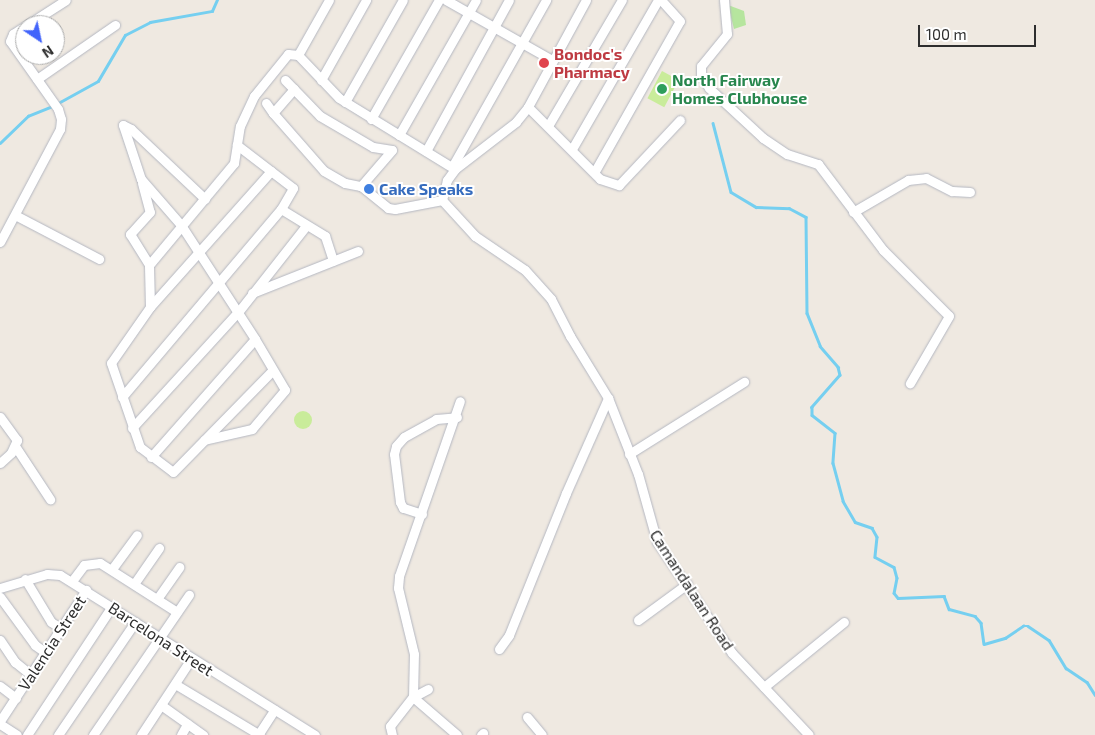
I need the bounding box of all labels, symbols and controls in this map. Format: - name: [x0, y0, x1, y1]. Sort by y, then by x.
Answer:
- north arrow: [15, 15, 65, 65]
- scale bar: [920, 15, 1038, 47]
- text: 100 m: [926, 25, 967, 43]
- text: N: [39, 42, 57, 62]
- place label: Bondoc's Pharmacy: [554, 44, 630, 82]
- marker: Bondoc's Pharmacy: [538, 57, 550, 69]
- place label: North Fairway Homes Clubhouse: [672, 70, 807, 108]
- marker: North Fairway Homes Clubhouse: [656, 83, 668, 95]
- place label: Cake Speaks: [379, 179, 473, 199]
- marker: Cake Speaks: [363, 183, 375, 195]
- street label: Camandalaan Road: [646, 526, 738, 654]
- street label: Valencia Street: [14, 592, 90, 694]
- street label: Barcelona Street: [105, 598, 217, 680]

